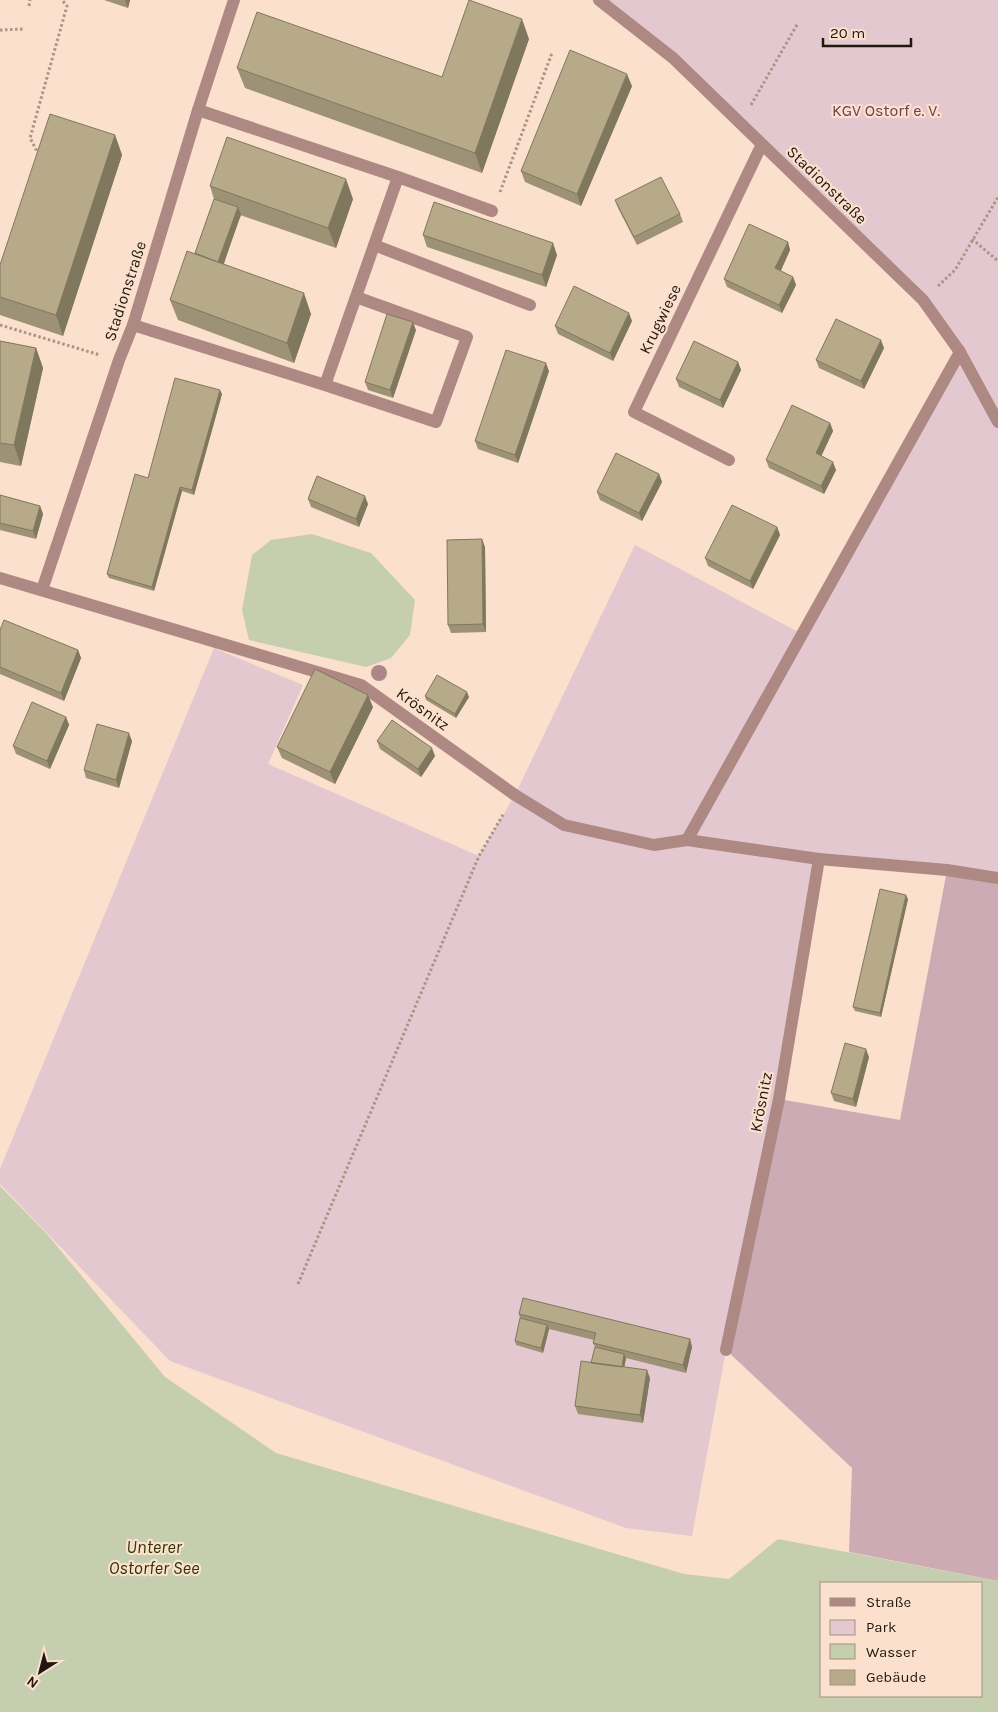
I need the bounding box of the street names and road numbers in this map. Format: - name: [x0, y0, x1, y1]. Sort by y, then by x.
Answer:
- street label: Stadionstraße: [783, 142, 871, 228]
- street label: Stadionstraße: [100, 239, 150, 343]
- street label: Krugwiese: [635, 281, 685, 357]
- street label: Krösnitz: [393, 683, 453, 735]
- street label: Krösnitz: [746, 1070, 776, 1134]

